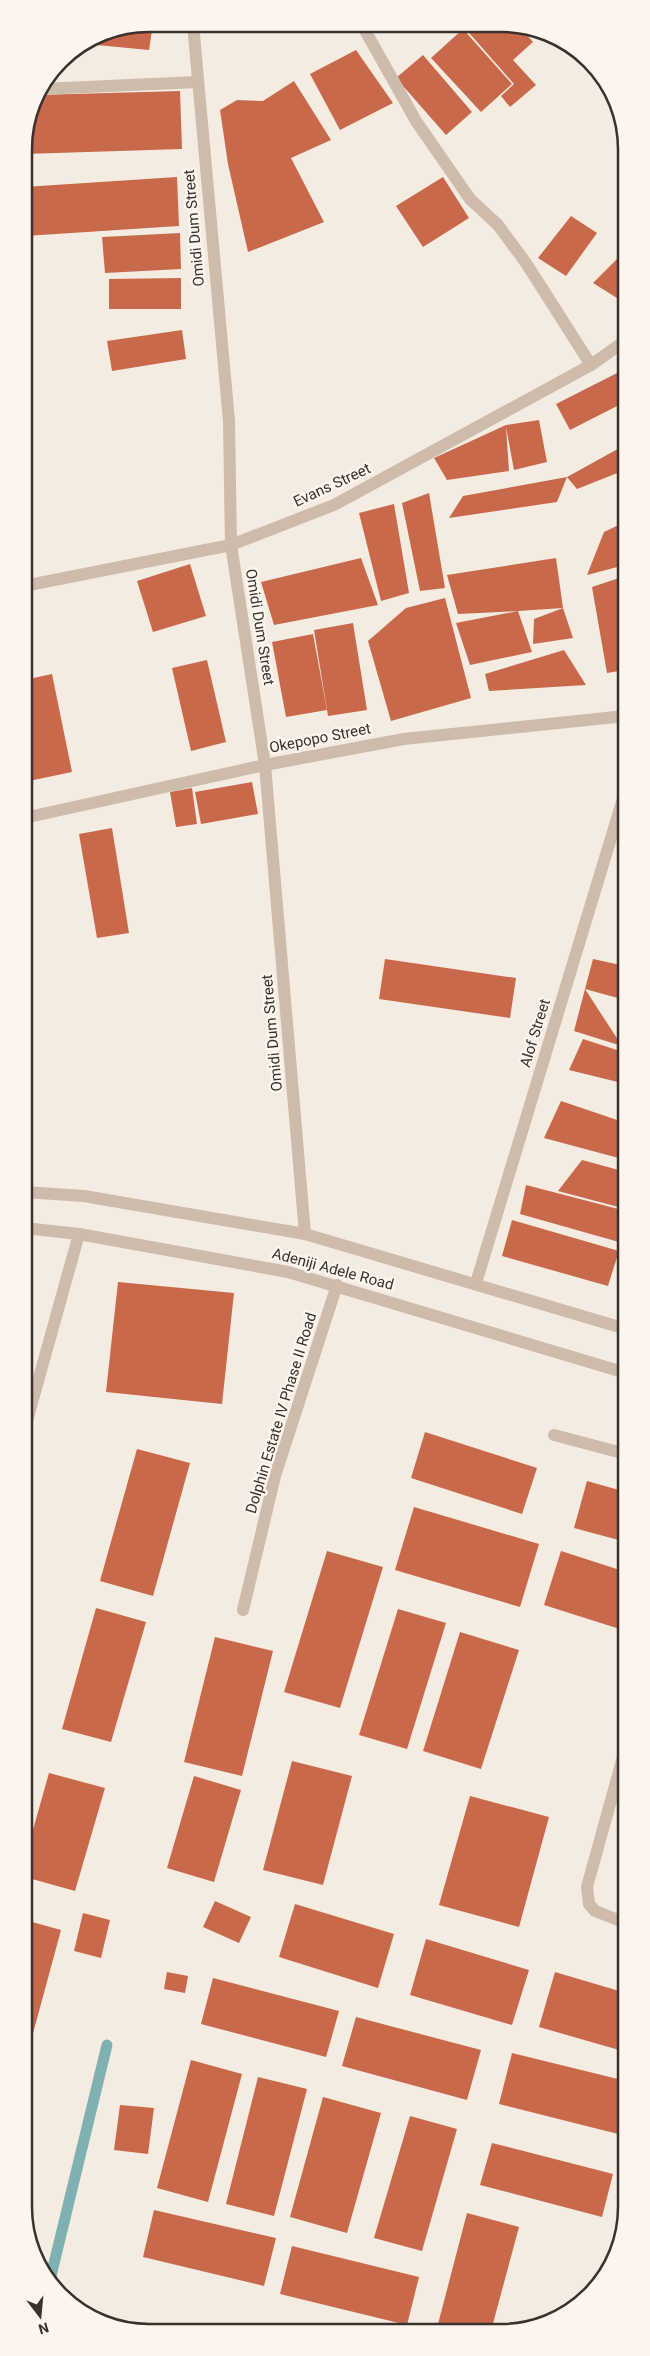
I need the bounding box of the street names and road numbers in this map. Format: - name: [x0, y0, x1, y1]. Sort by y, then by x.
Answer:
- street label: Omidi Dum Street: [180, 169, 208, 287]
- street label: Evans Street: [291, 459, 373, 511]
- street label: Omidi Dum Street: [242, 568, 278, 687]
- street label: Okepopo Street: [268, 719, 372, 757]
- street label: Omidi Dum Street: [258, 974, 286, 1092]
- street label: Alof Street: [516, 997, 554, 1069]
- street label: Adeniji Adele Road: [270, 1244, 396, 1294]
- street label: Dolphin Estate IV Phase II Road: [242, 1310, 320, 1516]

